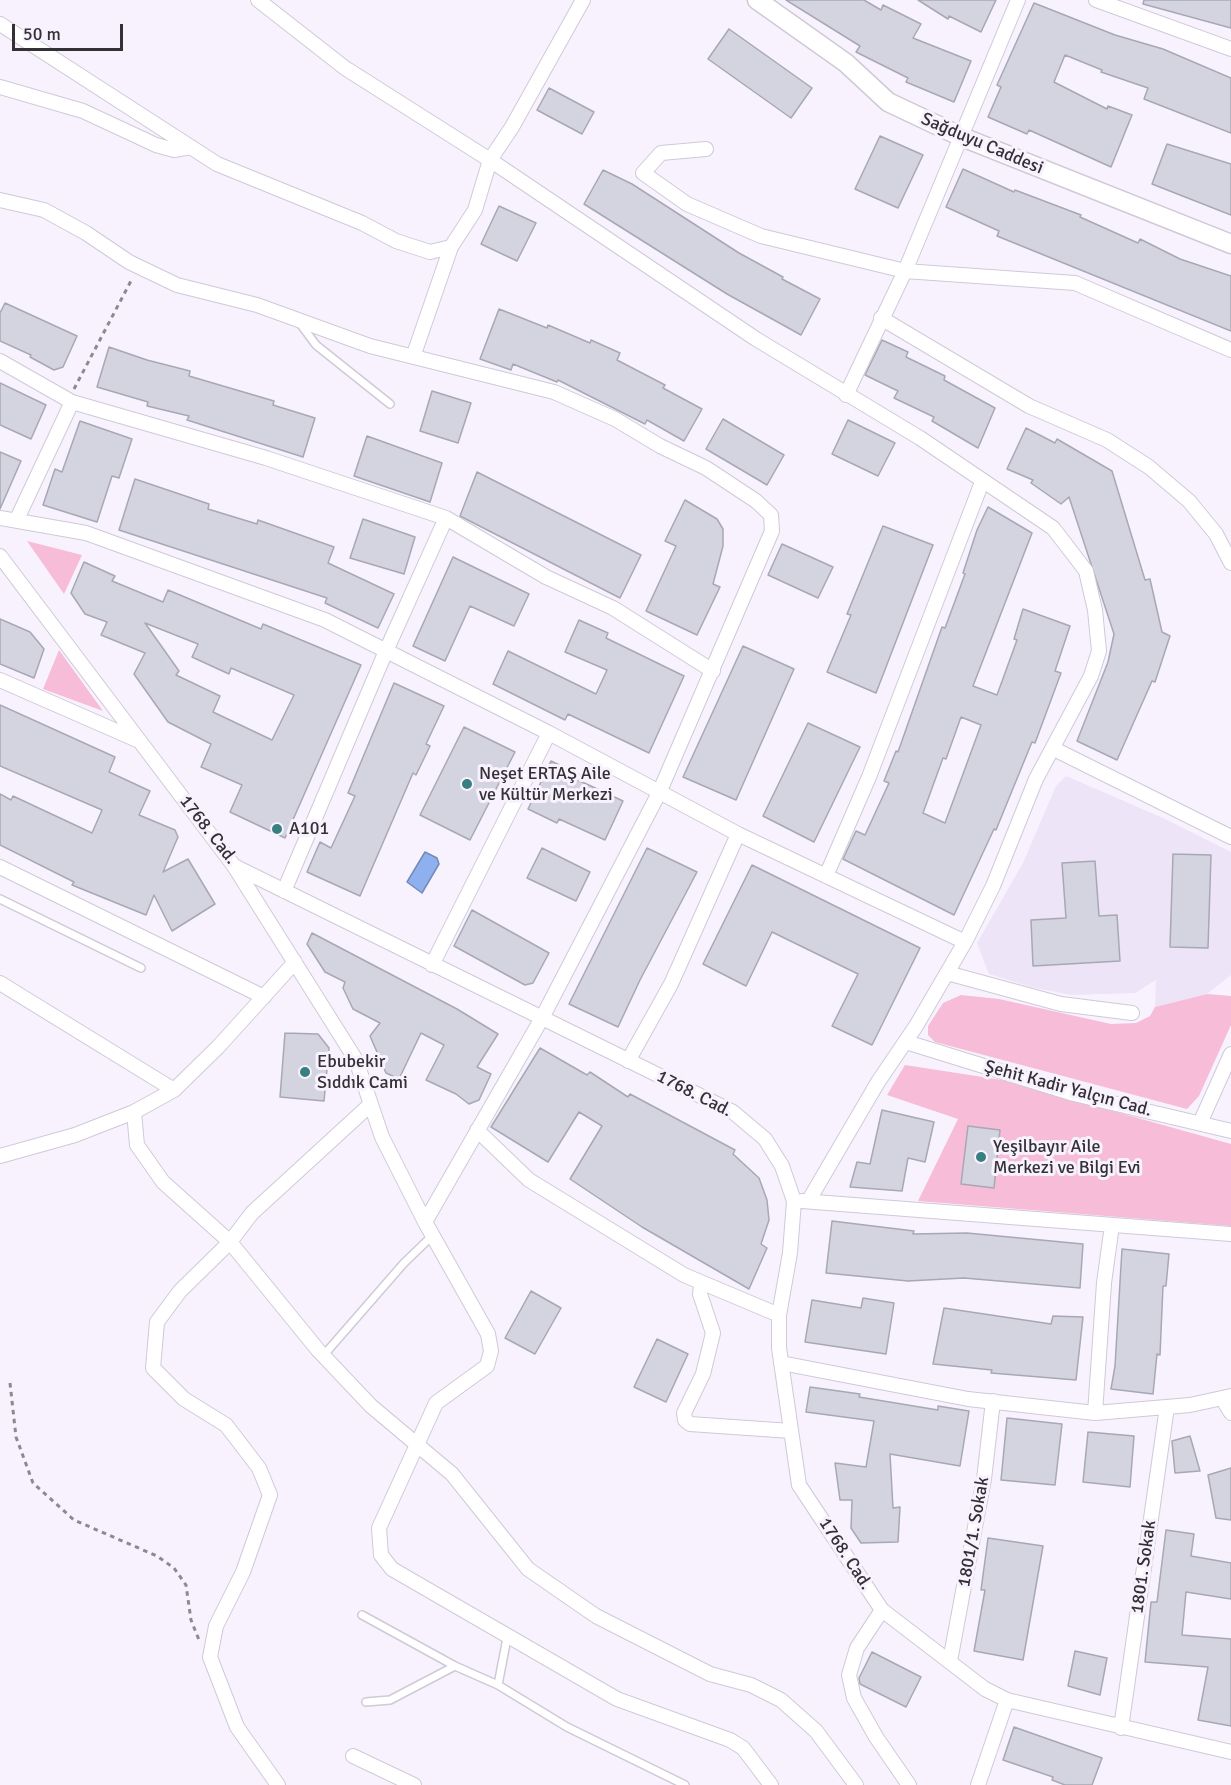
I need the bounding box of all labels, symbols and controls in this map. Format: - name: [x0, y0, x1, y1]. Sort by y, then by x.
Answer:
- scale bar: [15, 12, 126, 50]
- text: 50 m: [23, 23, 61, 45]
- street label: Sağduyu Caddesi: [918, 108, 1046, 180]
- place label: Neşet ERTAŞ Aile ve Kültür Merkezi: [479, 763, 613, 806]
- marker: Neşet ERTAŞ Aile ve Kültür Merkezi: [460, 777, 474, 791]
- street label: 1768. Cad.: [174, 791, 242, 869]
- place label: A101: [289, 818, 329, 840]
- marker: A101: [270, 822, 284, 836]
- place label: Ebubekir Sıddık Cami: [317, 1051, 408, 1094]
- street label: Şehit Kadir Yalçın Cad.: [982, 1056, 1154, 1122]
- marker: Ebubekir Sıddık Cami: [298, 1065, 312, 1079]
- street label: 1768. Cad.: [653, 1066, 735, 1122]
- place label: Yeşilbayır Aile Merkezi ve Bilgi Evi: [993, 1136, 1141, 1178]
- marker: Yeşilbayır Aile Merkezi ve Bilgi Evi: [974, 1150, 988, 1164]
- street label: 1801/1. Sokak: [954, 1475, 994, 1589]
- street label: 1768. Cad.: [814, 1514, 876, 1594]
- street label: 1801. Sokak: [1127, 1519, 1161, 1615]

